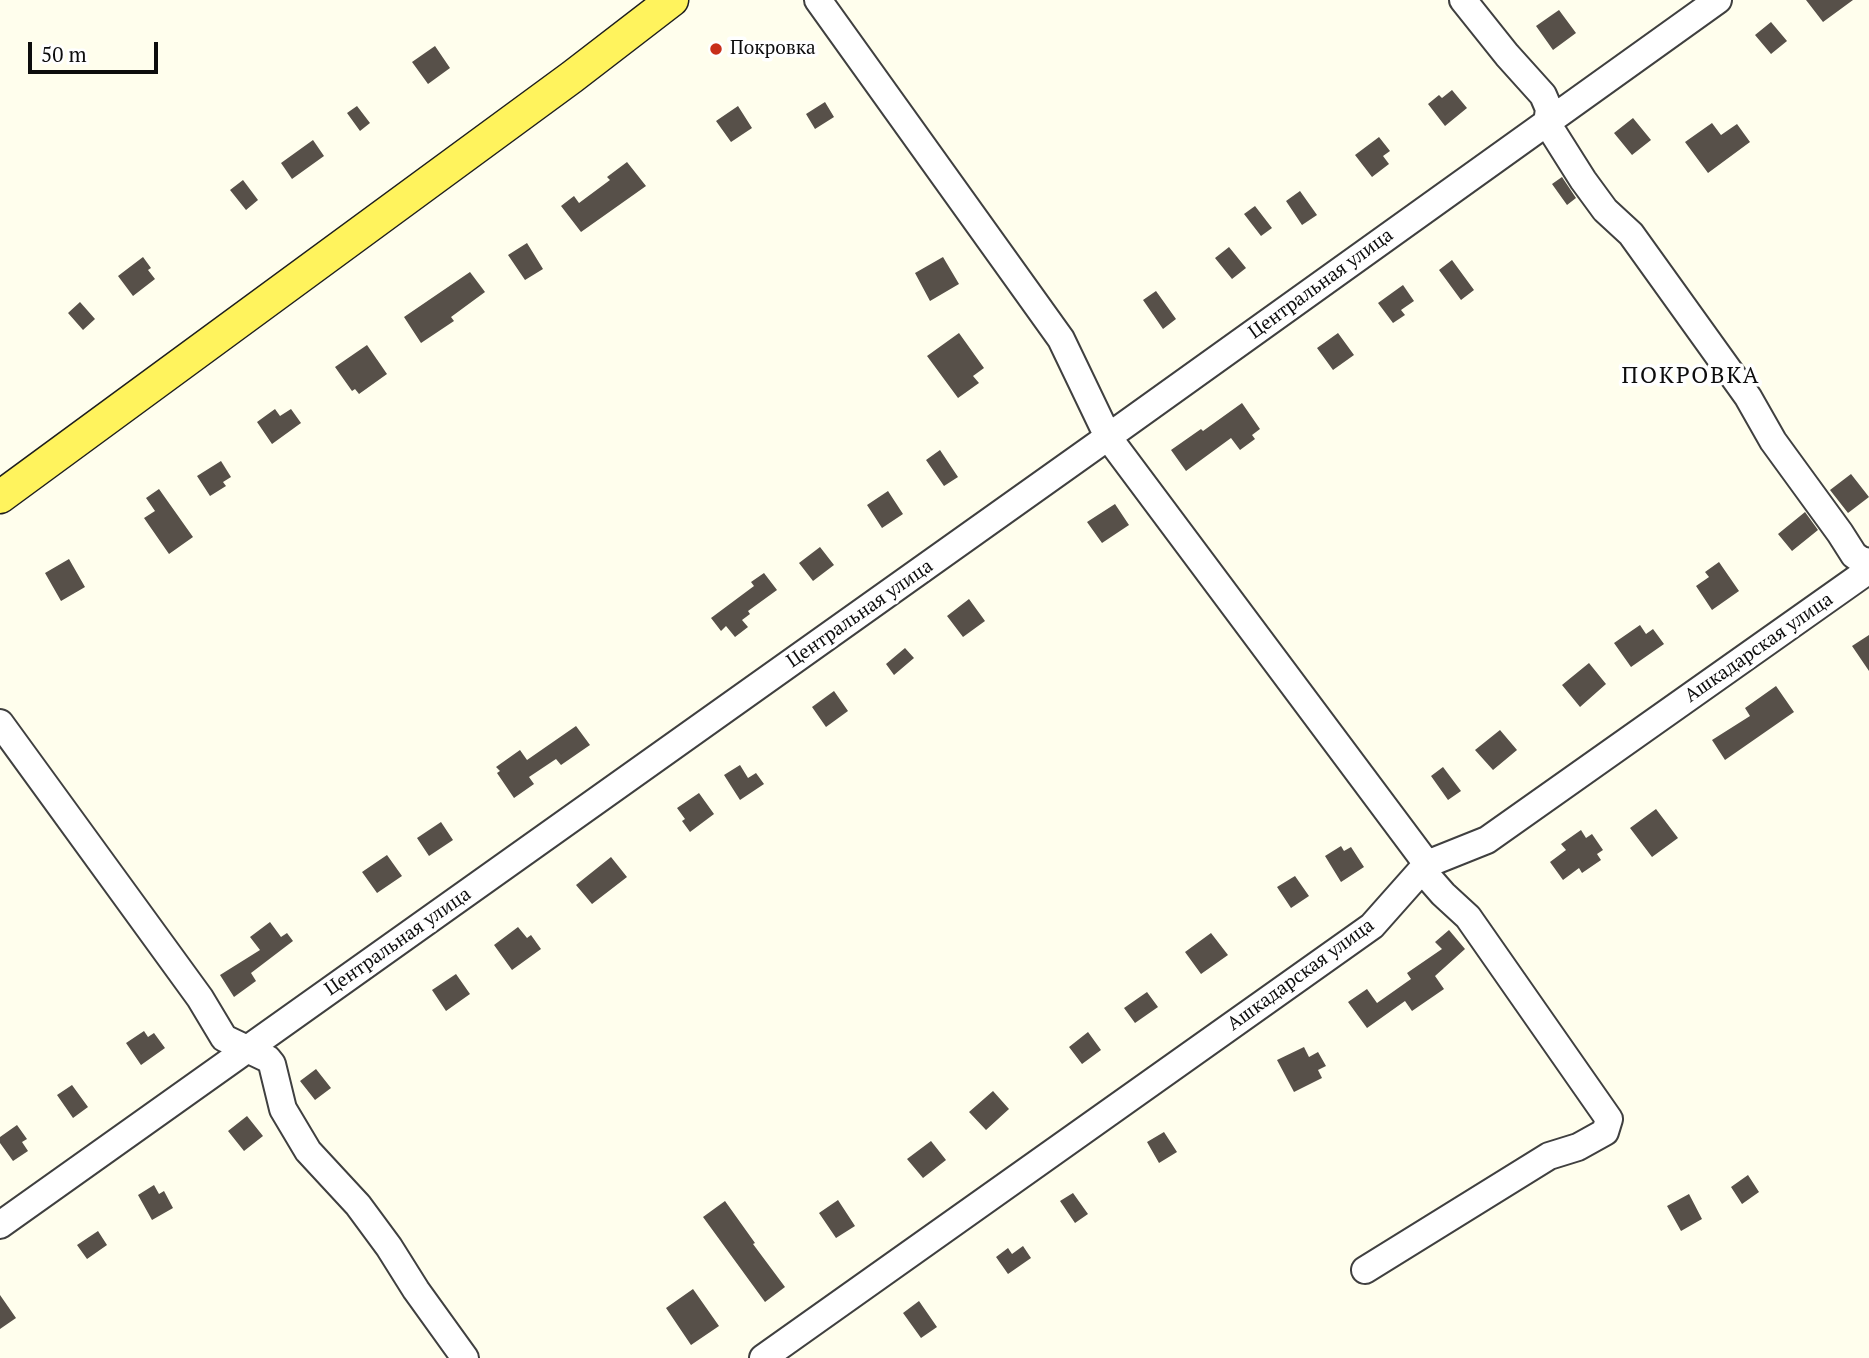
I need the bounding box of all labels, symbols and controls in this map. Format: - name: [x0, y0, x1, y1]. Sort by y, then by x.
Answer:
- scale bar: [32, 28, 161, 72]
- place label: Покровка: [730, 38, 816, 60]
- text: 50 m: [41, 40, 87, 68]
- marker: Покровка: [708, 41, 724, 57]
- street label: Центральная улица: [1244, 224, 1398, 344]
- district label: ПОКРОВКА: [1623, 362, 1759, 390]
- street label: Центральная улица: [783, 555, 937, 673]
- street label: Ашкадарская улица: [1681, 588, 1837, 708]
- street label: Центральная улица: [321, 883, 475, 1001]
- street label: Ашкадарская улица: [1223, 914, 1379, 1036]

